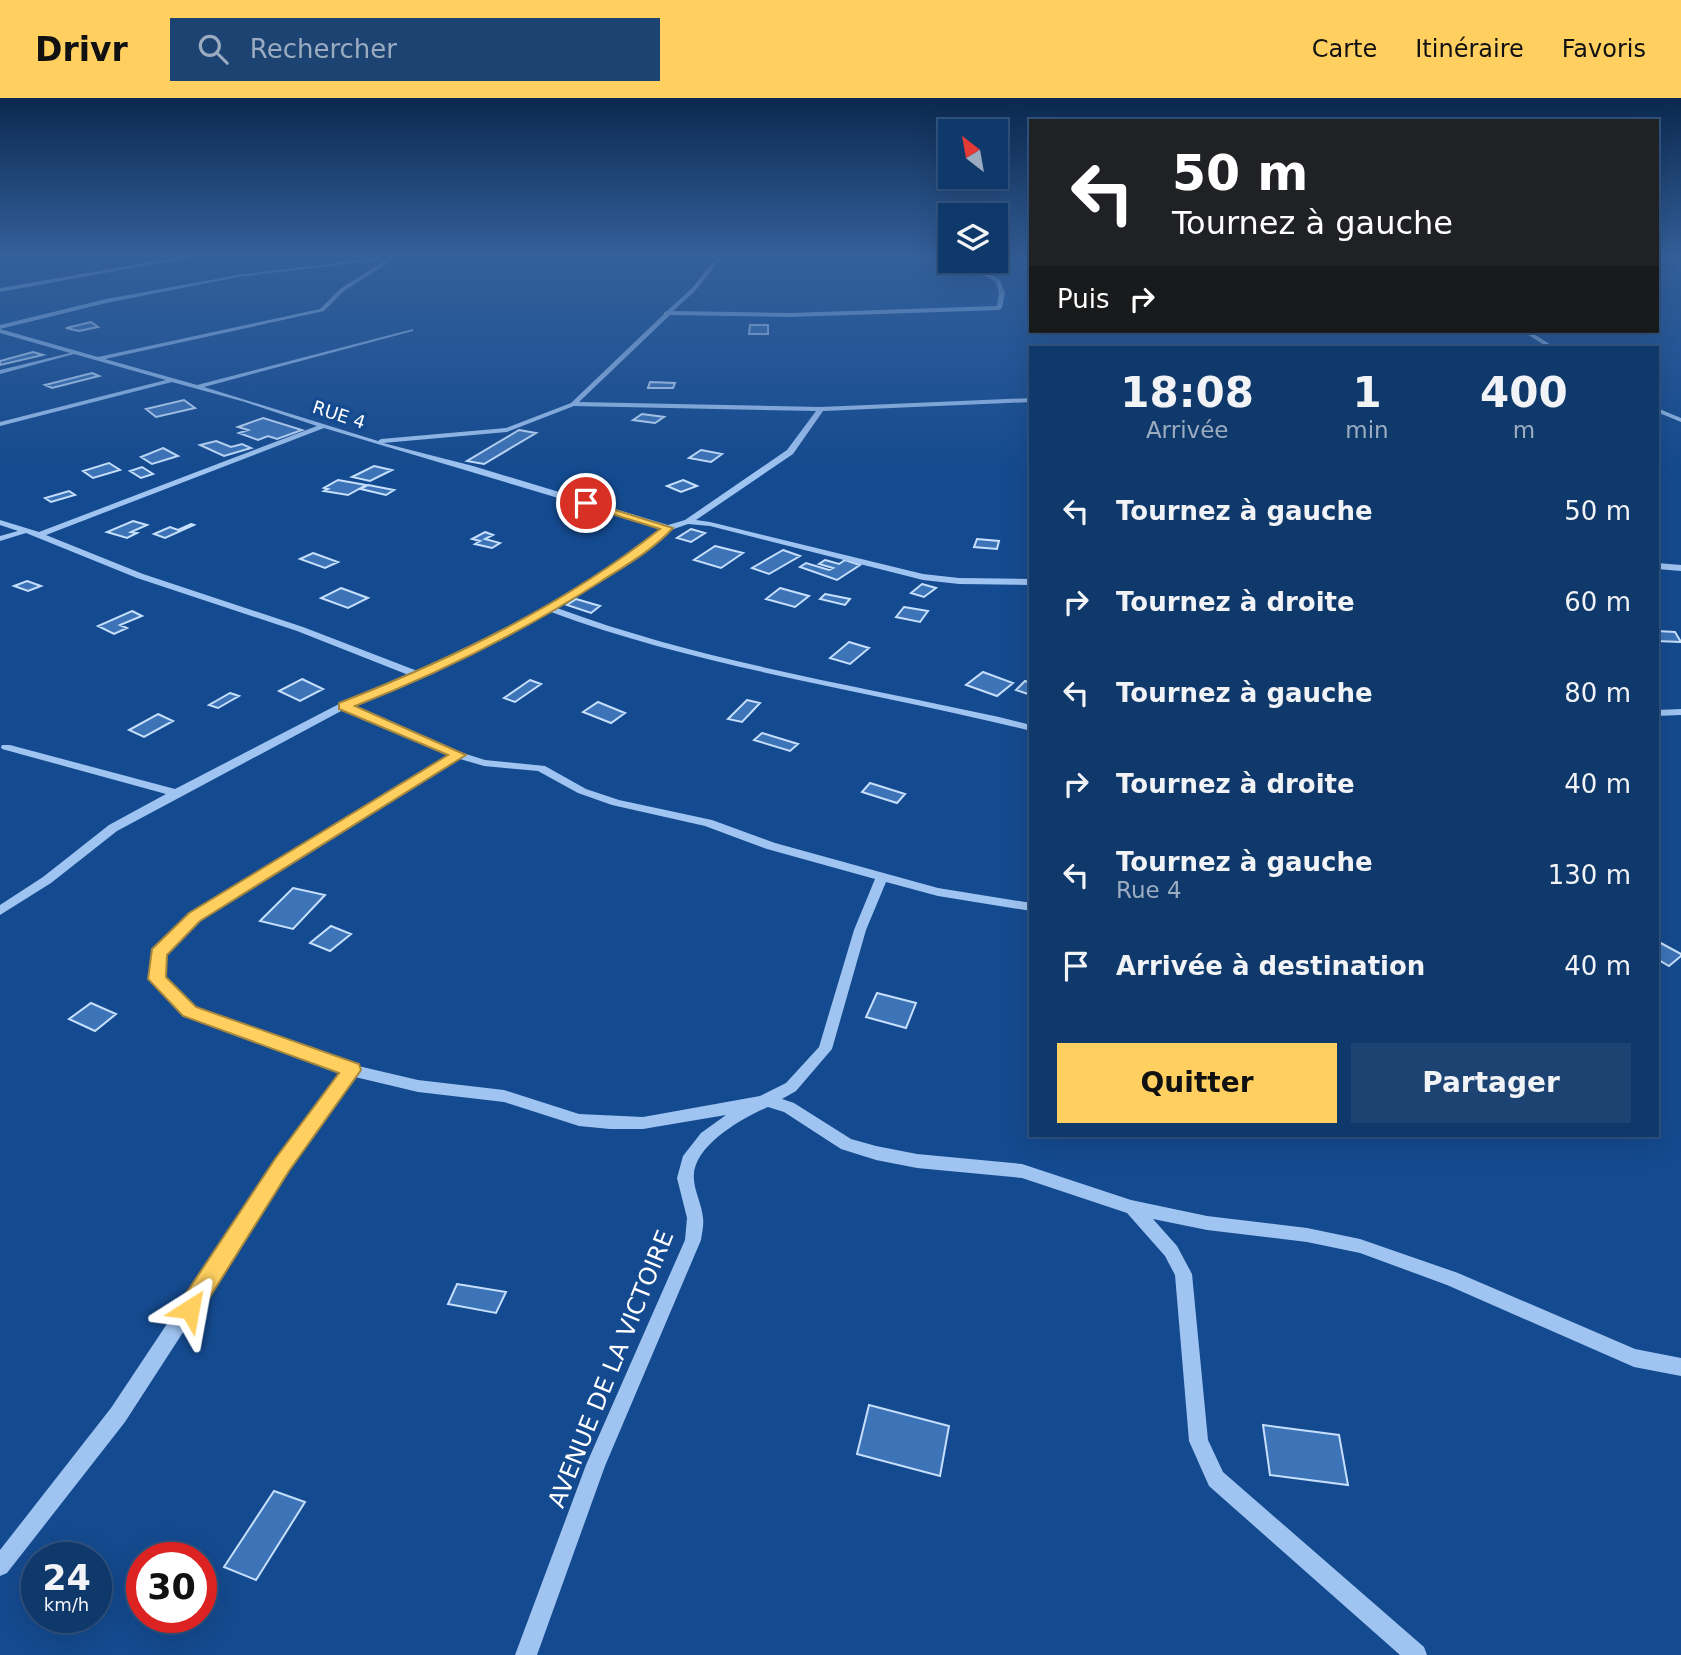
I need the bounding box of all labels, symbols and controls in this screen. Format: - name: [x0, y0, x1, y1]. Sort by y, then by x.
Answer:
- search box: [170, 18, 660, 81]
- text: Drivr: [35, 30, 128, 69]
- icon: search: [194, 30, 232, 68]
- text: Rechercher: [250, 34, 397, 64]
- text: Carte: [1312, 35, 1377, 63]
- text: Itinéraire: [1415, 35, 1524, 63]
- text: Favoris: [1562, 35, 1646, 63]
- north arrow: [938, 119, 1008, 189]
- map controls: [938, 119, 1008, 273]
- text: 50 m: [1172, 145, 1308, 202]
- icon: left: [1057, 147, 1148, 238]
- button: layers: [938, 203, 1008, 273]
- text: Tournez à gauche: [1172, 204, 1453, 242]
- icon: right: [1123, 280, 1161, 318]
- text: Puis: [1057, 284, 1109, 314]
- text: 18:08: [1120, 368, 1254, 417]
- text: 1: [1352, 368, 1382, 417]
- text: 400: [1480, 368, 1568, 417]
- street label: RUE 4: [310, 396, 368, 433]
- text: Arrivée: [1146, 417, 1228, 443]
- text: min: [1345, 417, 1389, 443]
- text: m: [1513, 417, 1535, 443]
- pin: [556, 473, 616, 533]
- icon: arrive: [567, 484, 605, 522]
- icon: left: [1057, 492, 1095, 530]
- text: Tournez à gauche: [1116, 496, 1373, 526]
- text: 50 m: [1564, 496, 1631, 526]
- icon: right: [1057, 583, 1095, 621]
- text: Tournez à droite: [1116, 587, 1355, 617]
- text: 60 m: [1564, 587, 1631, 617]
- icon: left: [1057, 674, 1095, 712]
- text: Tournez à gauche: [1116, 678, 1373, 708]
- text: 80 m: [1564, 678, 1631, 708]
- icon: right: [1057, 765, 1095, 803]
- text: Tournez à droite: [1116, 769, 1355, 799]
- text: 40 m: [1564, 769, 1631, 799]
- text: Tournez à gauche: [1116, 847, 1373, 877]
- icon: left: [1057, 856, 1095, 894]
- text: 130 m: [1548, 860, 1631, 890]
- text: Rue 4: [1116, 877, 1182, 903]
- icon: arrive: [1057, 947, 1095, 985]
- text: Arrivée à destination: [1116, 951, 1425, 981]
- text: 40 m: [1564, 951, 1631, 981]
- button: Quitter: [1057, 1043, 1337, 1123]
- button: Partager: [1351, 1043, 1631, 1123]
- street label: AVENUE DE LA VICTOIRE: [542, 1226, 680, 1512]
- position arrow: [153, 1272, 227, 1346]
- speed limit sign: 30: [126, 1542, 217, 1633]
- text: 24: [42, 1558, 91, 1598]
- text: km/h: [44, 1594, 89, 1615]

